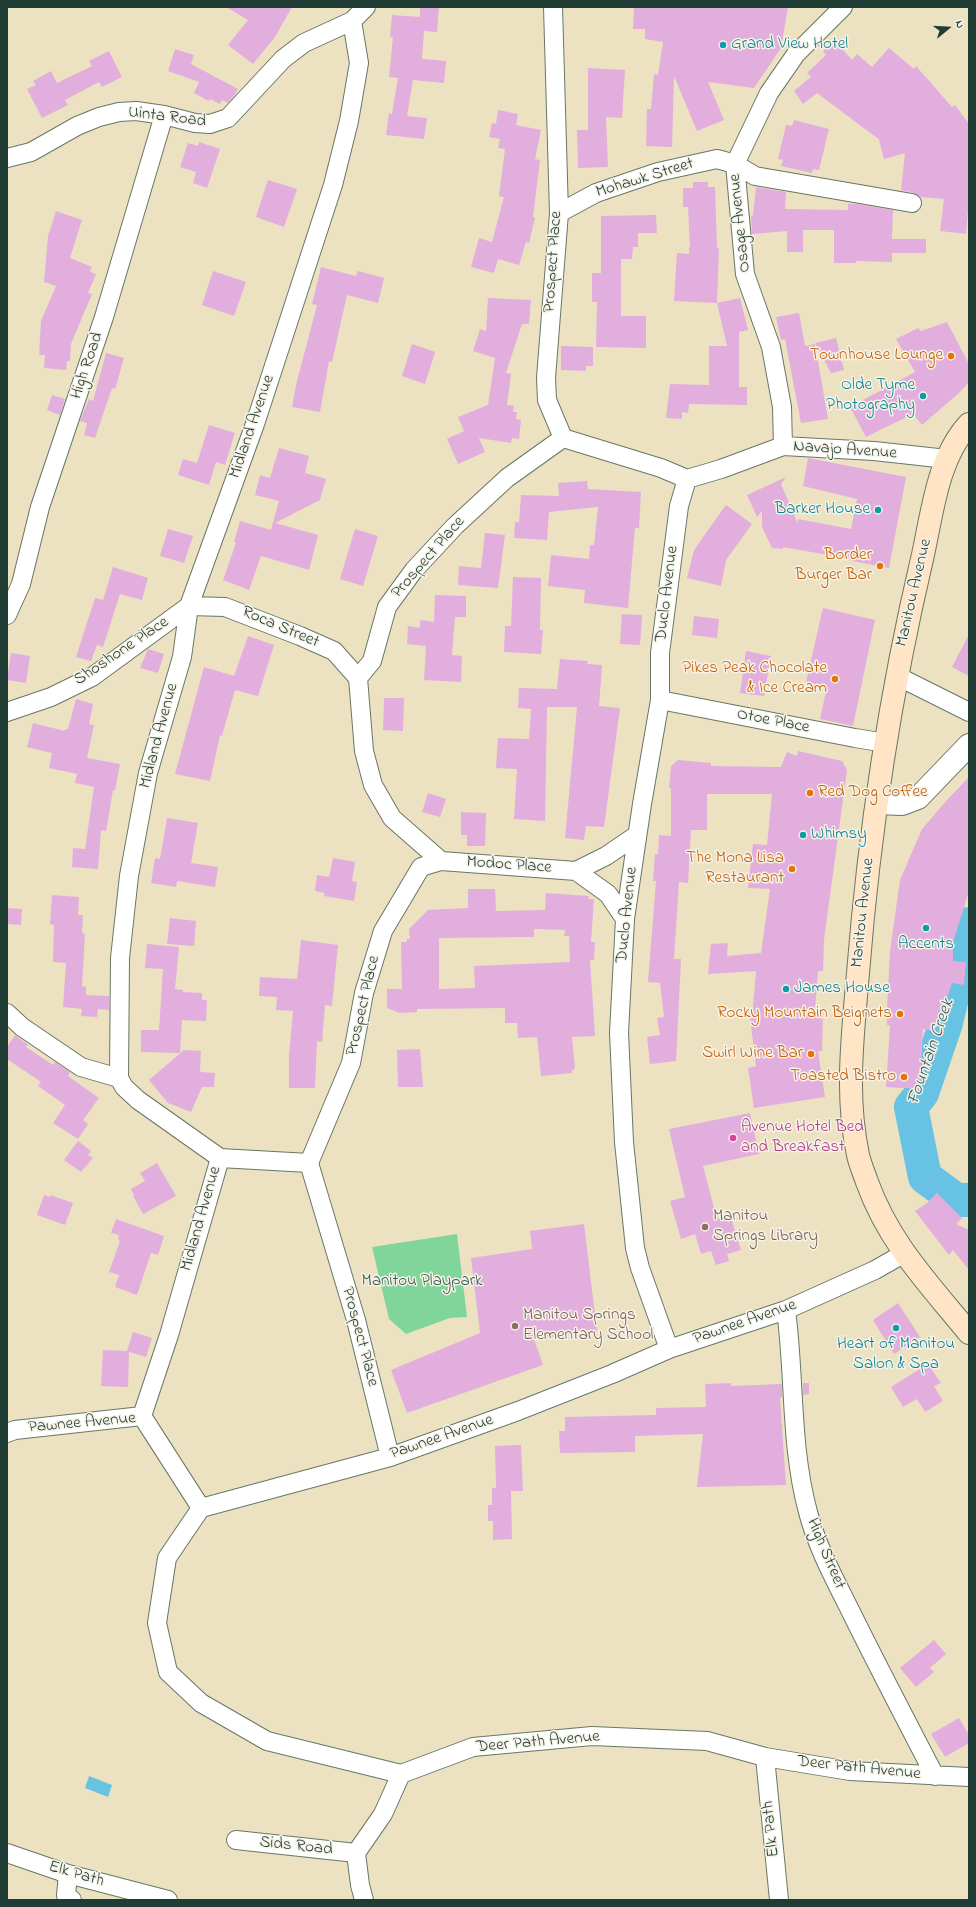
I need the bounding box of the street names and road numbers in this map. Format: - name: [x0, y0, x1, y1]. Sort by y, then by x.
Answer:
- street label: Uinta Road: [127, 103, 207, 133]
- street label: Mohawk Street: [594, 154, 696, 204]
- street label: Osage Avenue: [726, 173, 756, 273]
- street label: Prospect Place: [540, 210, 568, 314]
- street label: High Road: [67, 330, 109, 402]
- street label: Midland Avenue: [226, 373, 280, 481]
- street label: Navajo Avenue: [793, 437, 897, 465]
- street label: Prospect Place: [388, 513, 470, 603]
- street label: Manitou Avenue: [893, 537, 937, 649]
- street label: Duclo Avenue: [652, 545, 684, 643]
- street label: Roca Street: [238, 603, 322, 653]
- street label: Shoshone Place: [71, 613, 173, 691]
- street label: Midland Avenue: [136, 681, 184, 791]
- street label: Otoe Place: [735, 705, 811, 739]
- street label: Modoc Place: [466, 853, 552, 879]
- street label: Manitou Avenue: [848, 857, 880, 969]
- street label: Duclo Avenue: [613, 866, 643, 964]
- street label: Prospect Place: [343, 954, 385, 1058]
- street label: Midland Avenue: [177, 1164, 227, 1274]
- street label: Prospect Place: [336, 1285, 382, 1389]
- street label: Pawnee Avenue: [691, 1296, 799, 1350]
- street label: Pawnee Avenue: [27, 1409, 137, 1439]
- street label: Pawnee Avenue: [388, 1411, 496, 1465]
- street label: High Street: [801, 1515, 849, 1593]
- street label: Deer Path Avenue: [475, 1727, 601, 1759]
- street label: Deer Path Avenue: [796, 1752, 922, 1786]
- street label: Elk Path: [759, 1800, 785, 1858]
- street label: Sids Road: [258, 1833, 334, 1861]
- street label: Elk Path: [46, 1857, 106, 1893]

